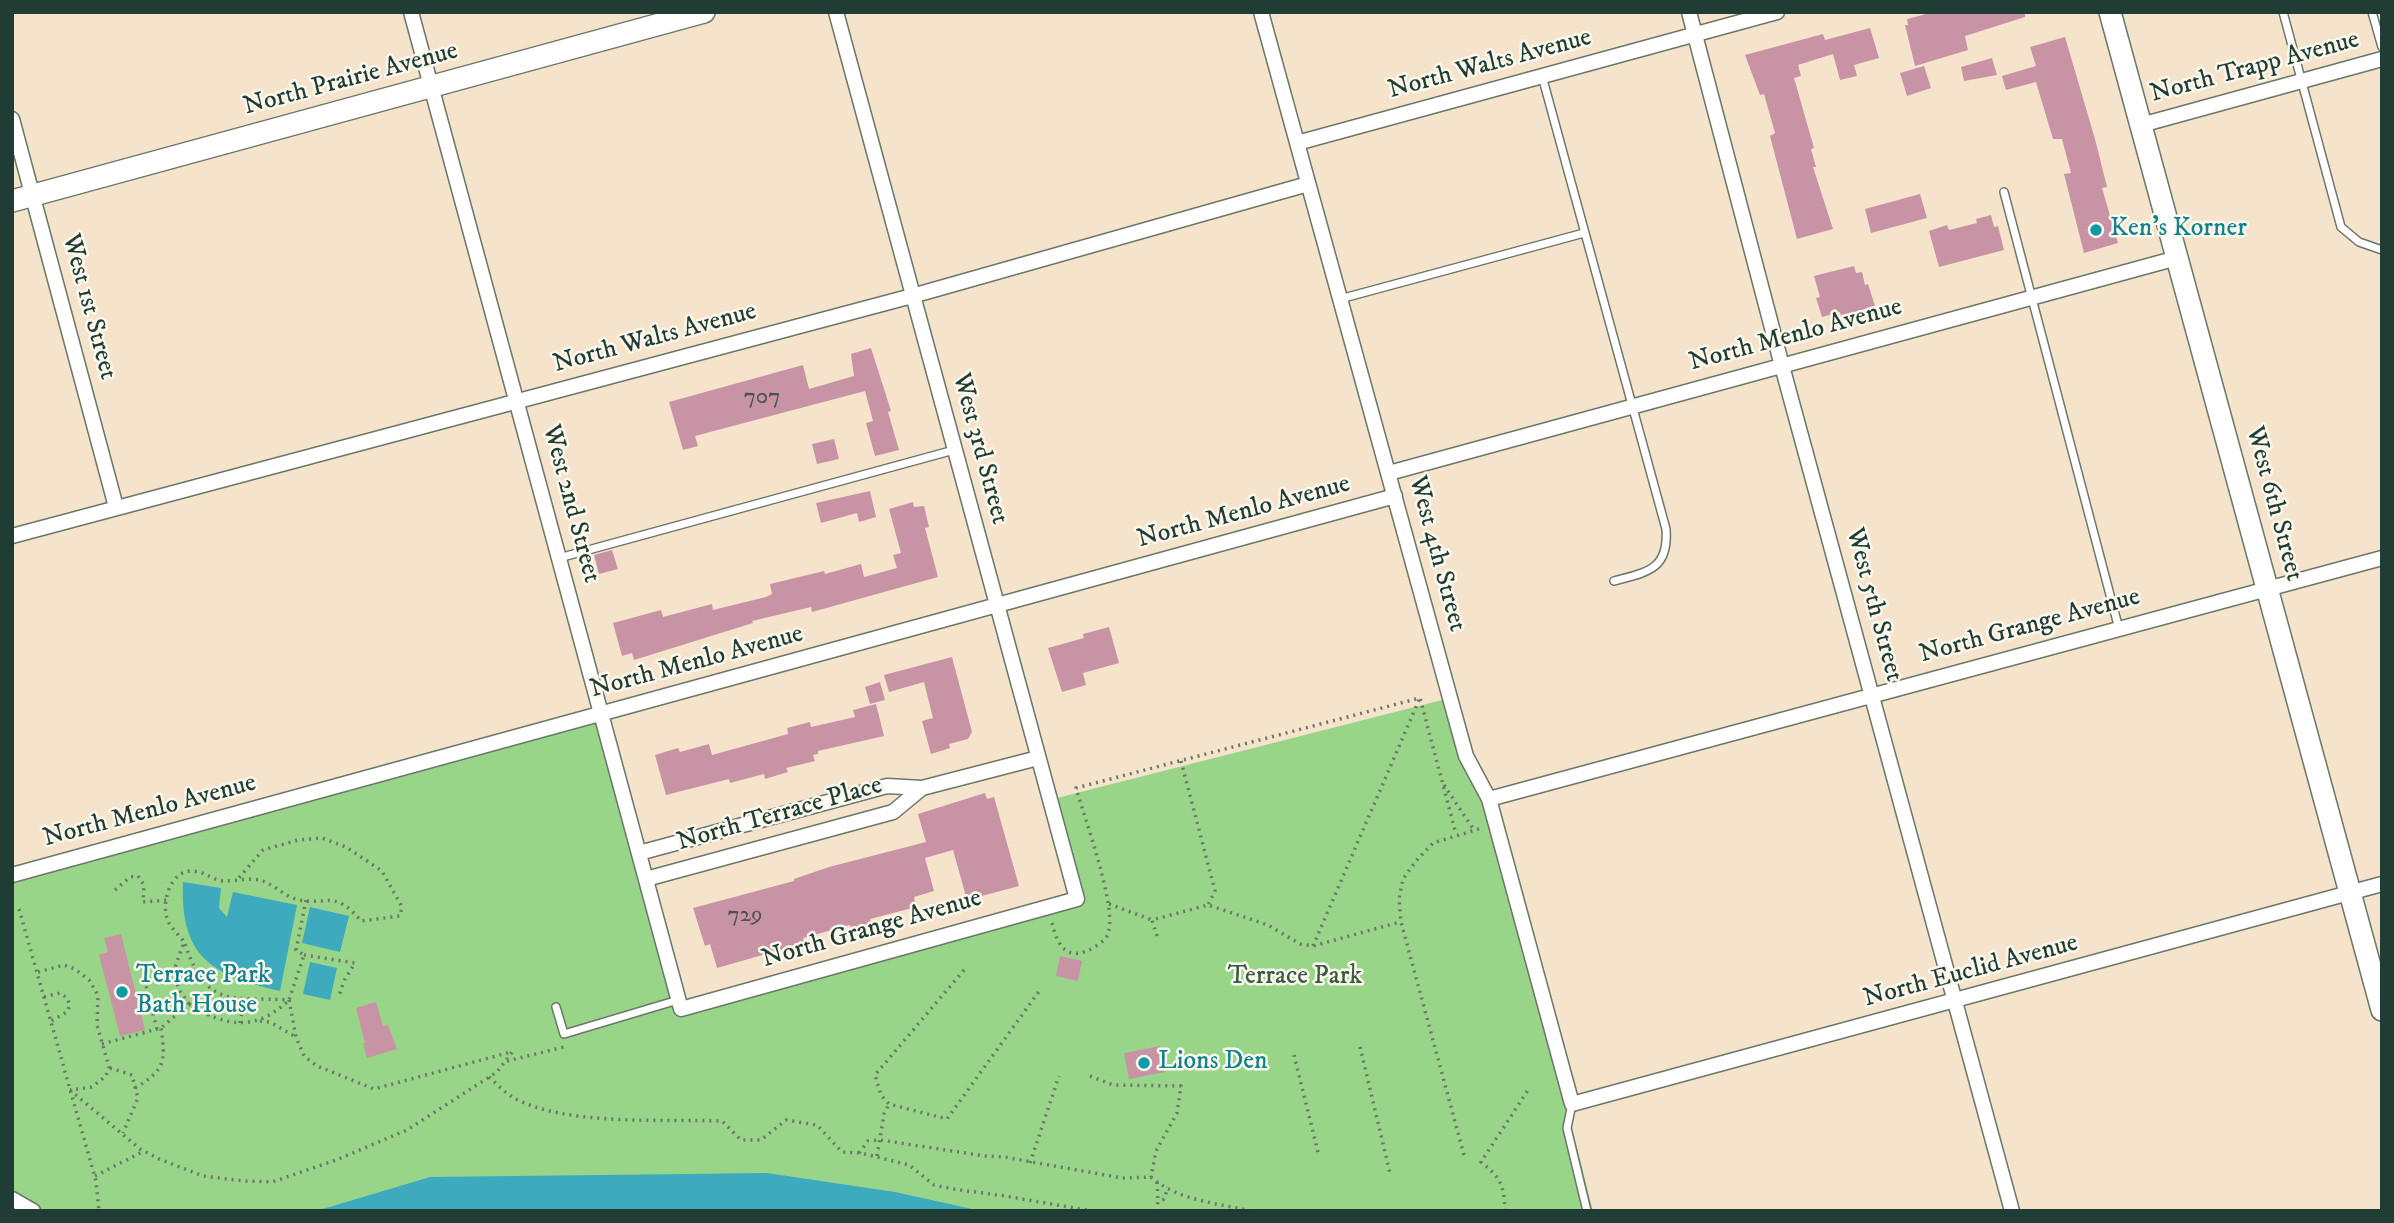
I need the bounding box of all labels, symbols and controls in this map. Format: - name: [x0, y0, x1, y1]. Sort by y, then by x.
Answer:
- street label: North Walts Avenue: [1385, 23, 1595, 107]
- street label: North Trapp Avenue: [2147, 25, 2363, 111]
- street label: North Prairie Avenue: [240, 36, 462, 124]
- place label: Ken's Korner: [2110, 214, 2247, 246]
- marker: Ken's Korner: [2088, 222, 2104, 238]
- street label: West 1st Street: [54, 231, 122, 383]
- street label: North Menlo Avenue: [1686, 293, 1906, 379]
- street label: North Walts Avenue: [550, 297, 760, 381]
- street label: West 3rd Street: [944, 370, 1014, 528]
- house number: 707: [744, 384, 780, 412]
- street label: West 2nd Street: [534, 422, 606, 586]
- street label: West 6th Street: [2237, 423, 2309, 585]
- street label: North Menlo Avenue: [1134, 470, 1354, 556]
- street label: West 4th Street: [1400, 473, 1472, 635]
- street label: West 5th Street: [1838, 525, 1908, 685]
- street label: North Grange Avenue: [1916, 583, 2144, 671]
- street label: North Menlo Avenue: [587, 620, 807, 706]
- street label: North Menlo Avenue: [40, 769, 260, 855]
- street label: North Terrace Place: [674, 771, 886, 859]
- street label: North Grange Avenue: [759, 884, 985, 976]
- house number: 729: [728, 902, 762, 930]
- street label: North Euclid Avenue: [1860, 928, 2082, 1016]
- place label: Terrace Park Bath House: [136, 961, 270, 1023]
- park label: Terrace Park: [1228, 962, 1362, 994]
- marker: Terrace Park Bath House: [114, 984, 130, 1000]
- place label: Lions Den: [1158, 1047, 1268, 1079]
- marker: Lions Den: [1136, 1055, 1152, 1071]

